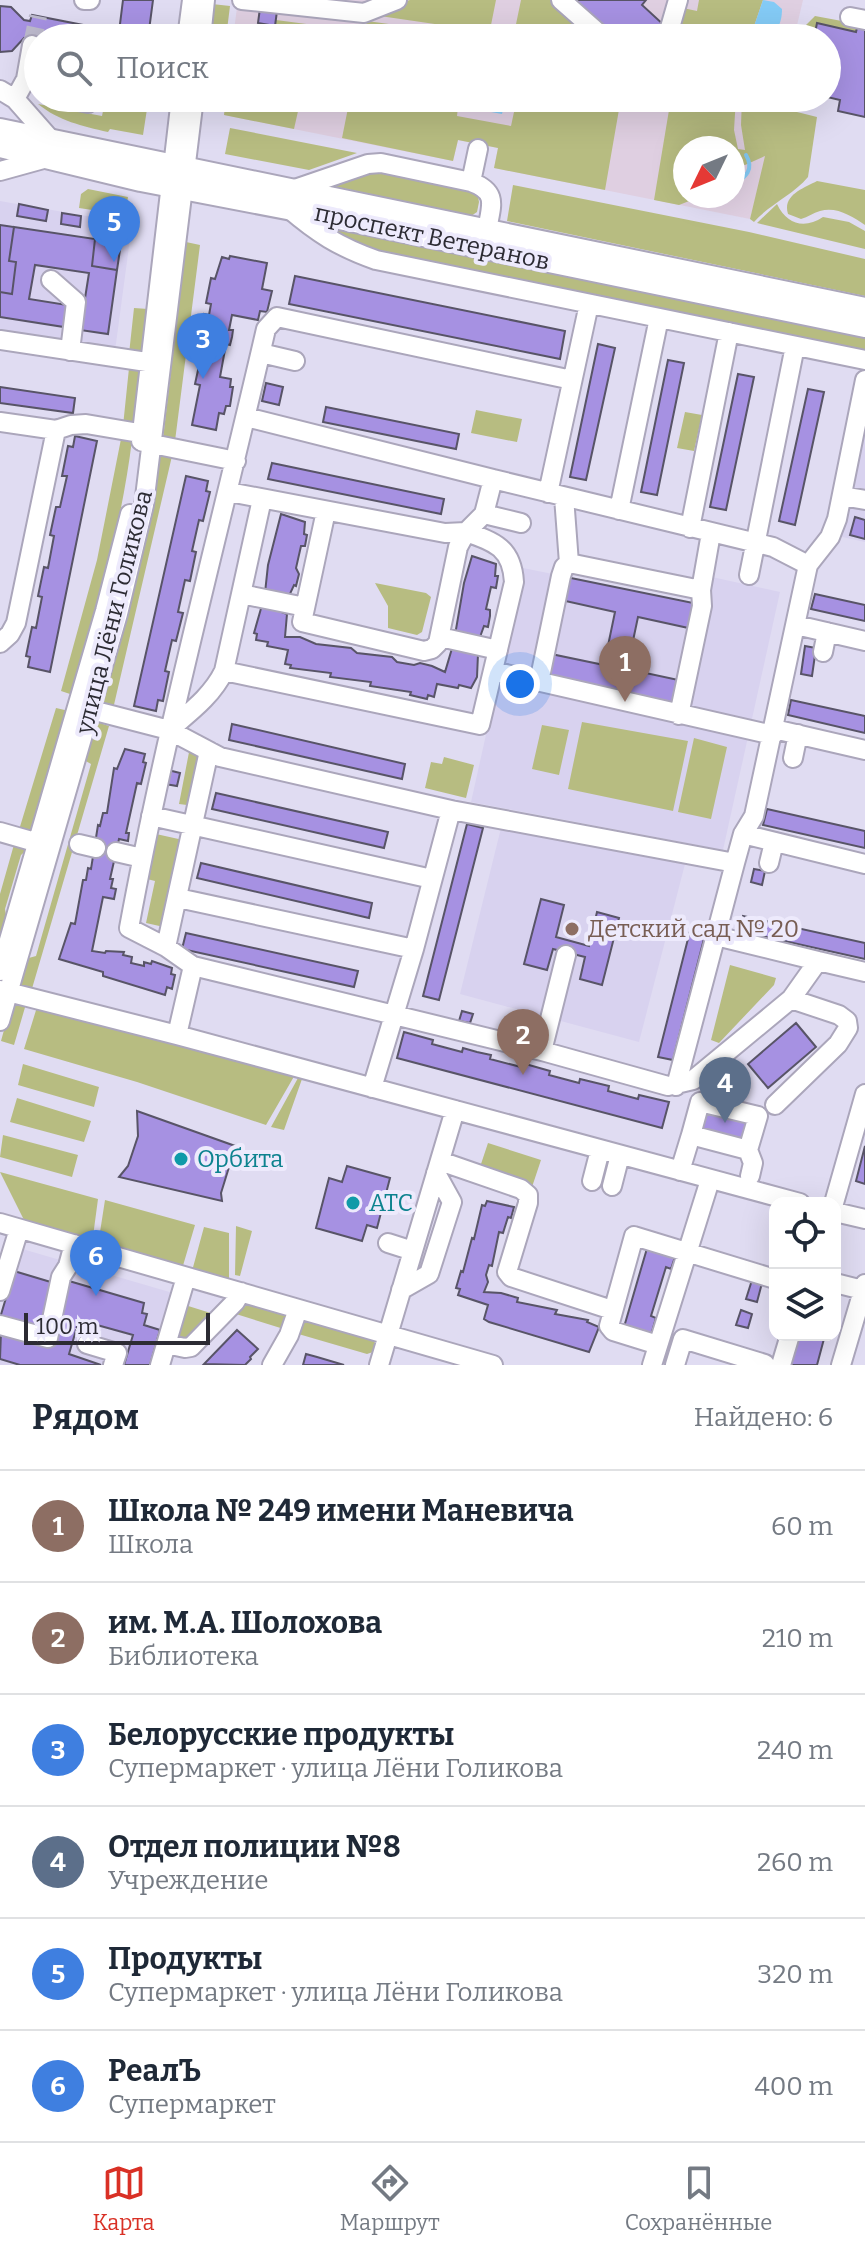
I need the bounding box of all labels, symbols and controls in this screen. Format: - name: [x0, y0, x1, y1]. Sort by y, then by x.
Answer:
- search box: [24, 24, 841, 112]
- icon: search: [52, 46, 96, 90]
- text: Поиск: [116, 50, 209, 86]
- north arrow: [673, 136, 745, 208]
- pin: 5: [88, 196, 140, 262]
- street label: проспект Ветеранов: [312, 198, 552, 276]
- pin: 3: [177, 313, 229, 379]
- street label: улица Лёни Голикова: [70, 487, 158, 738]
- pin: 1: [599, 636, 651, 702]
- your location: [500, 664, 540, 704]
- place label: Детский сад № 20: [588, 915, 799, 943]
- marker: Детский сад № 20: [563, 920, 581, 938]
- pin: 2: [497, 1009, 549, 1075]
- pin: 4: [699, 1057, 751, 1123]
- place label: Орбита: [197, 1145, 283, 1173]
- marker: Орбита: [172, 1150, 190, 1168]
- place label: АТС: [369, 1189, 413, 1217]
- marker: АТС: [344, 1194, 362, 1212]
- map controls: [769, 1197, 841, 1341]
- button: locate: [769, 1197, 841, 1269]
- pin: 6: [70, 1230, 122, 1296]
- button: layers: [769, 1269, 841, 1341]
- scale bar: [24, 1309, 210, 1345]
- text: 100 m: [36, 1313, 99, 1340]
- text: Рядом: [32, 1397, 139, 1438]
- text: Найдено: 6: [694, 1402, 833, 1433]
- text: Школа № 249 имени Маневича: [108, 1493, 574, 1529]
- text: 1: [52, 1511, 64, 1542]
- text: 60 m: [771, 1511, 833, 1542]
- text: Школа: [108, 1529, 193, 1560]
- text: им. М.А. Шолохова: [108, 1605, 382, 1641]
- text: 2: [51, 1623, 65, 1654]
- text: 210 m: [762, 1623, 833, 1654]
- text: Библиотека: [108, 1641, 259, 1672]
- text: Белорусские продукты: [108, 1717, 454, 1753]
- text: 3: [51, 1735, 65, 1766]
- text: 240 m: [757, 1735, 833, 1766]
- text: Супермаркет · улица Лёни Голикова: [108, 1753, 563, 1784]
- text: Отдел полиции №8: [108, 1829, 401, 1865]
- text: 4: [50, 1847, 66, 1878]
- text: 260 m: [757, 1847, 833, 1878]
- text: Учреждение: [108, 1865, 269, 1896]
- text: Продукты: [108, 1941, 262, 1977]
- text: 5: [51, 1959, 65, 1990]
- text: 320 m: [757, 1959, 833, 1990]
- text: Супермаркет · улица Лёни Голикова: [108, 1977, 563, 2008]
- text: РеалЪ: [108, 2053, 201, 2089]
- text: 6: [50, 2071, 66, 2102]
- text: 400 m: [754, 2071, 833, 2102]
- text: Супермаркет: [108, 2089, 276, 2120]
- tab: Карта: [93, 2161, 155, 2236]
- tab: Маршрут: [340, 2161, 439, 2236]
- tab: Сохранённые: [625, 2161, 772, 2236]

